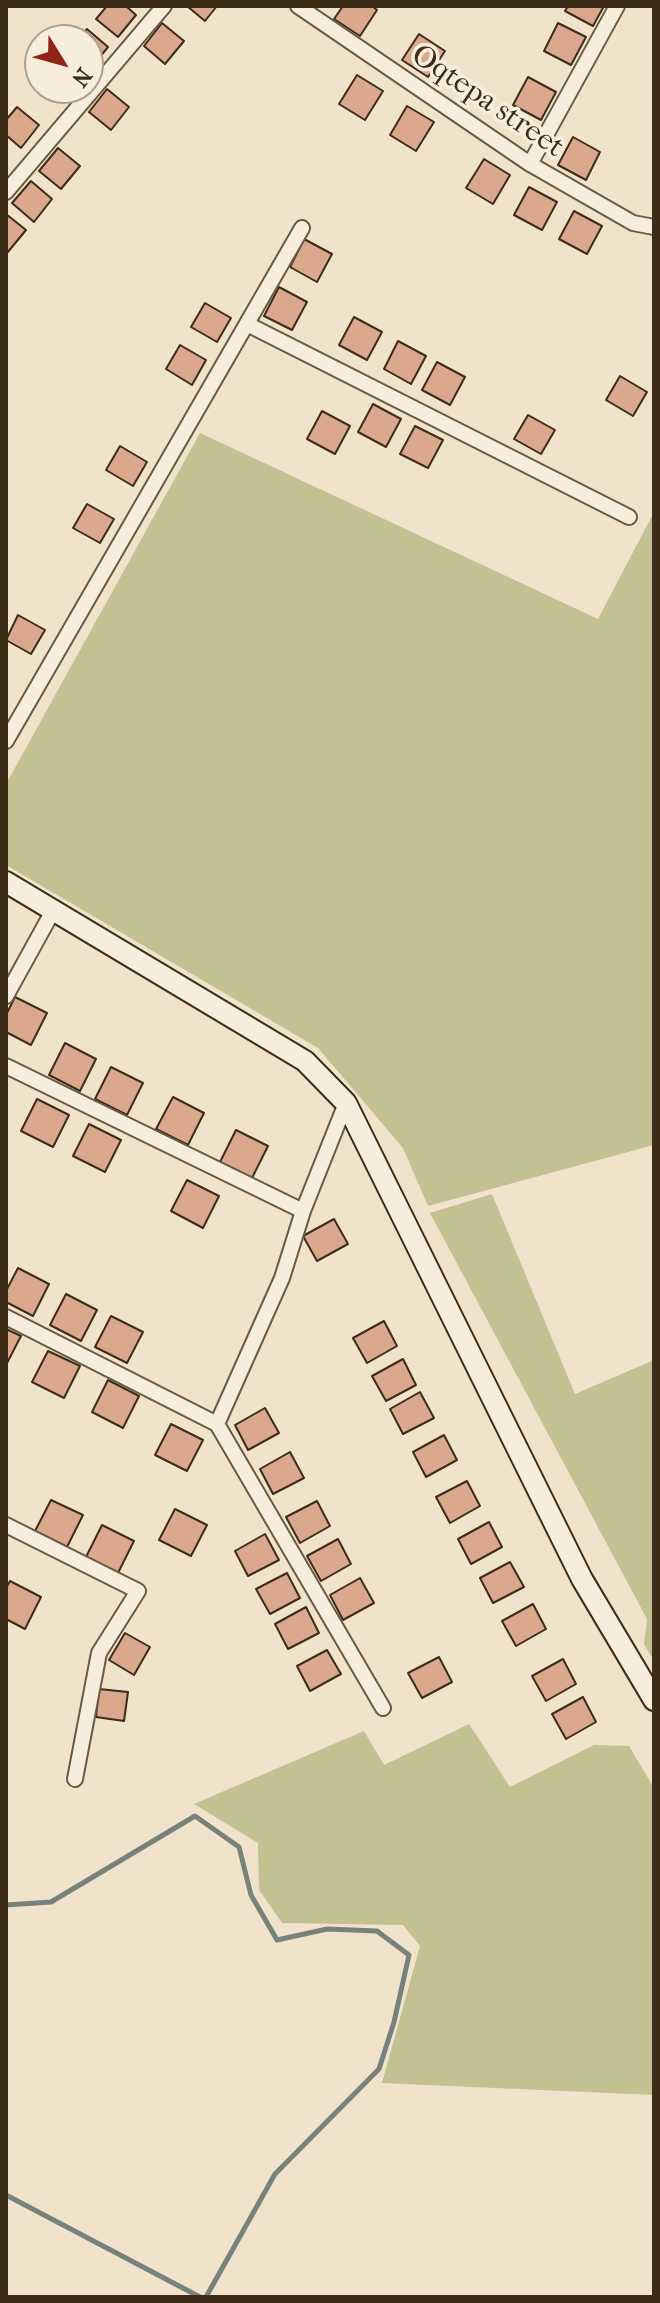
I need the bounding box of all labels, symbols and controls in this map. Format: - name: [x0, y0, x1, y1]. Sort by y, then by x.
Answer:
- north arrow: [24, 24, 104, 104]
- street label: Oqtepa street: [404, 38, 570, 166]
- text: N: [66, 63, 97, 92]

